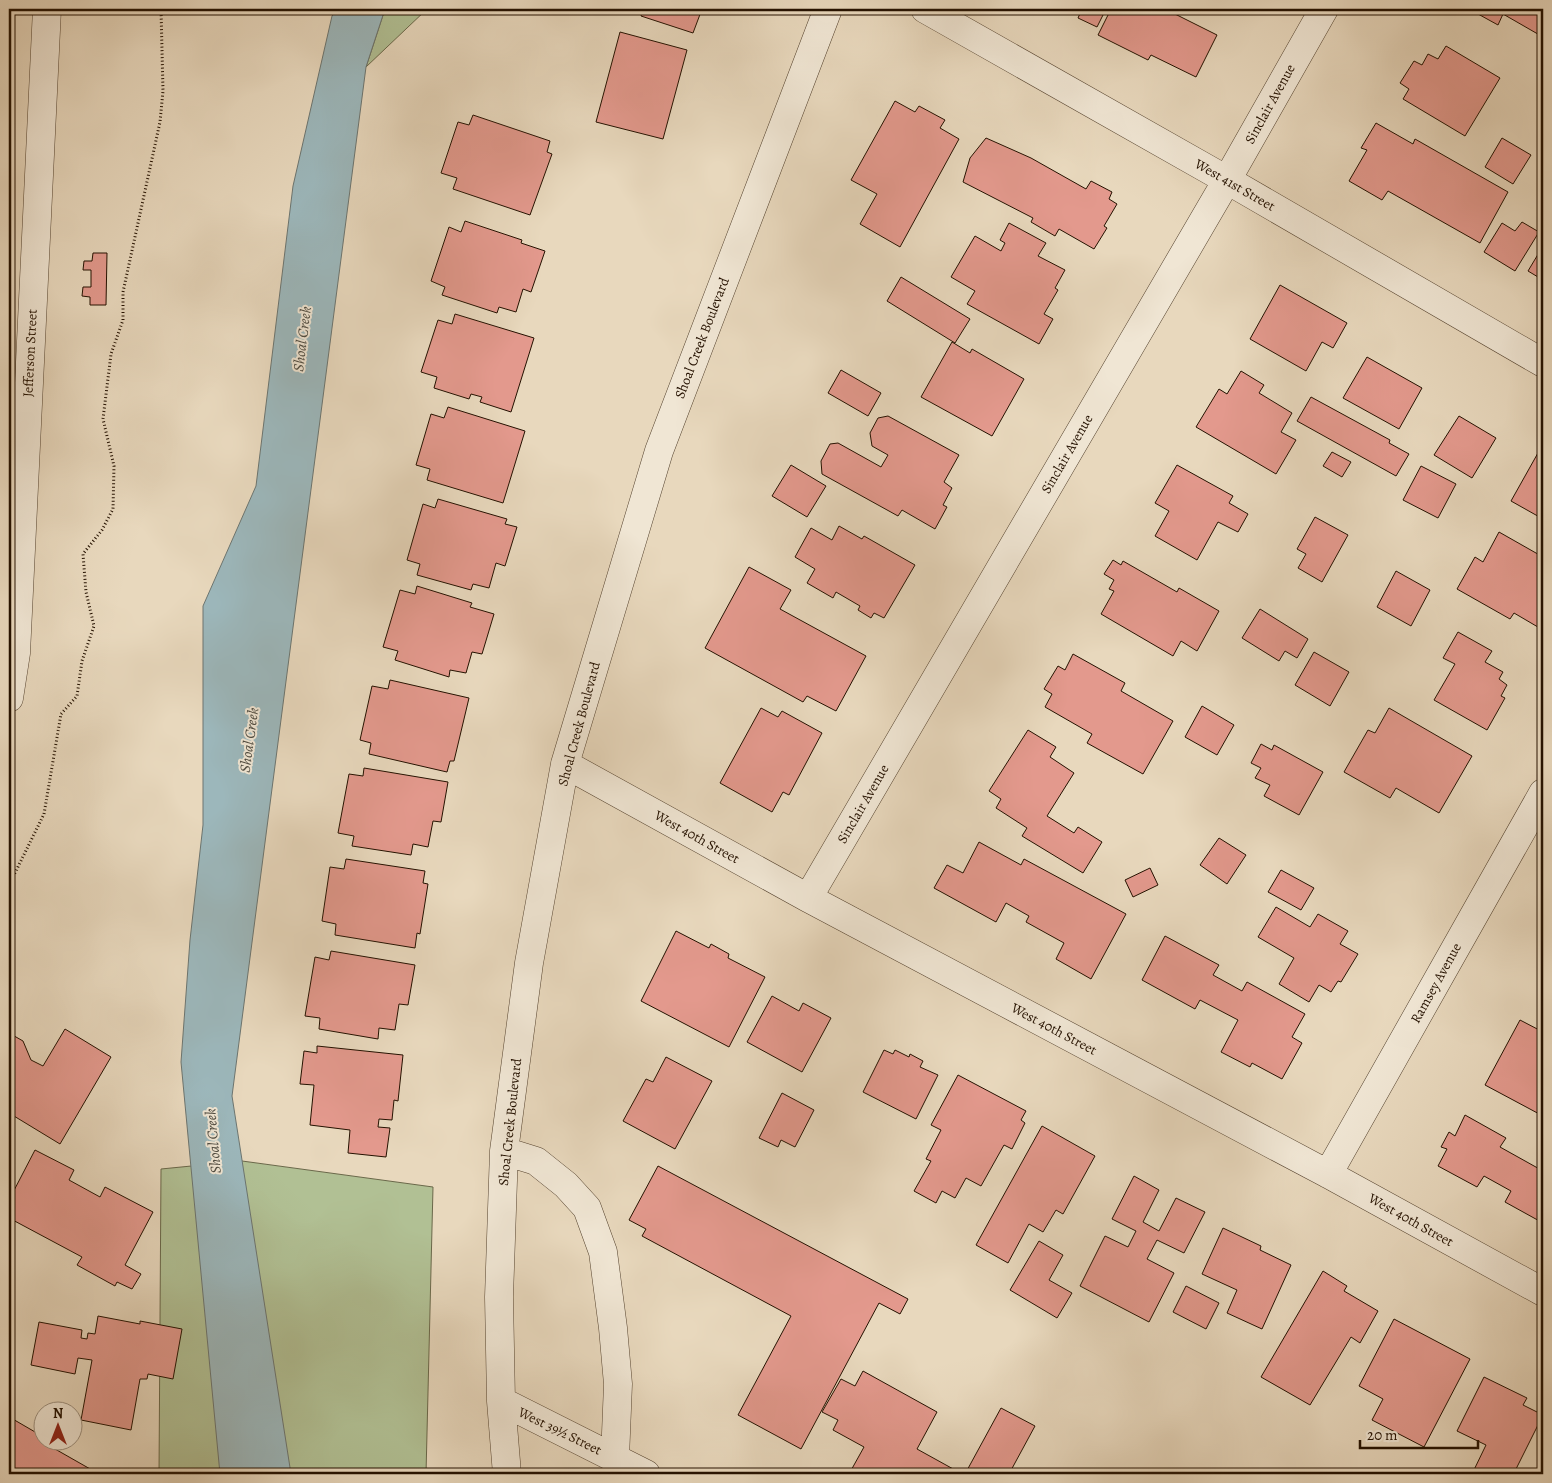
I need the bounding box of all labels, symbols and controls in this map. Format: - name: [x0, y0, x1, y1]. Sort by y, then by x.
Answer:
- street label: Sinclair Avenue: [1240, 61, 1300, 147]
- street label: West 41st Street: [1190, 154, 1279, 216]
- street label: Shoal Creek Boulevard: [670, 274, 734, 401]
- water label: Shoal Creek: [288, 305, 316, 373]
- street label: Jefferson Street: [18, 308, 42, 397]
- street label: Sinclair Avenue: [1037, 411, 1097, 497]
- street label: Shoal Creek Boulevard: [553, 659, 605, 788]
- water label: Shoal Creek: [235, 706, 263, 774]
- street label: Sinclair Avenue: [833, 761, 893, 847]
- street label: West 40th Street: [650, 805, 743, 868]
- street label: Ramsey Avenue: [1406, 939, 1466, 1027]
- street label: West 40th Street: [1007, 998, 1100, 1060]
- street label: Shoal Creek Boulevard: [494, 1057, 526, 1187]
- water label: Shoal Creek: [200, 1107, 226, 1174]
- street label: West 40th Street: [1364, 1188, 1457, 1251]
- north arrow: [32, 1400, 82, 1450]
- street label: West 39½ Street: [514, 1402, 605, 1460]
- text: N: [53, 1404, 63, 1423]
- scale bar: [1360, 1418, 1477, 1450]
- text: 20 m: [1367, 1425, 1398, 1445]

